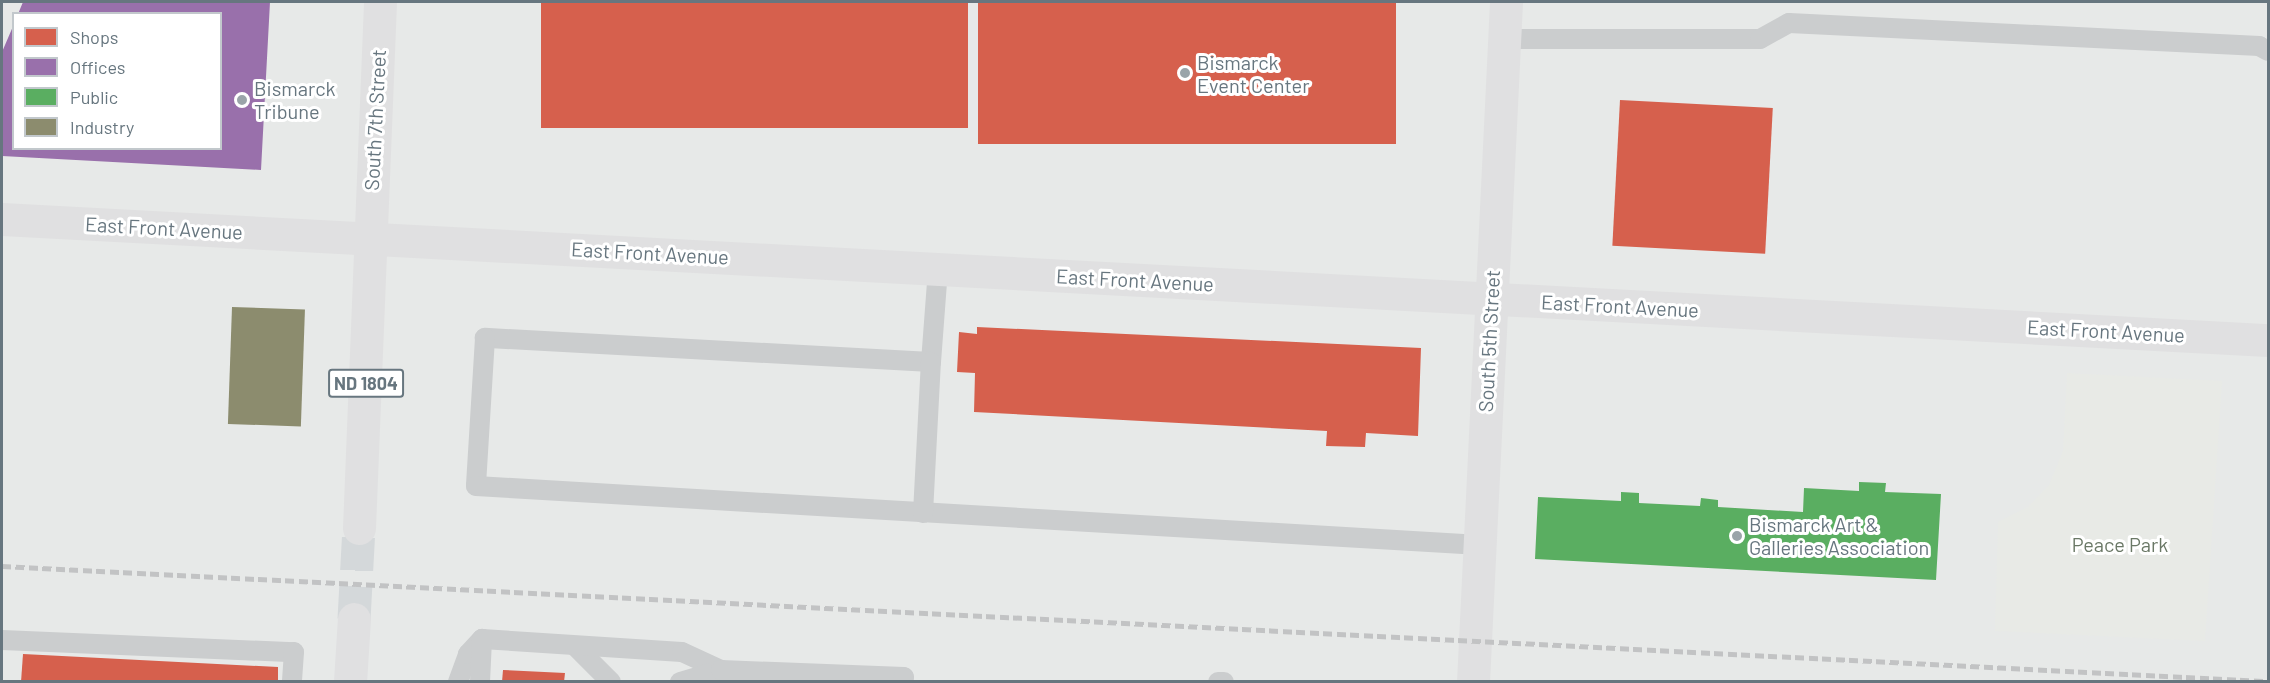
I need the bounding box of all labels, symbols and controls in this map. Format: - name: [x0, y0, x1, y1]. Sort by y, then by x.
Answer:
- legend: [12, 12, 222, 150]
- text: Shops: [70, 26, 119, 48]
- street label: South 7th Street: [359, 49, 391, 191]
- place label: Bismarck Event Center: [1197, 50, 1309, 97]
- text: Offices: [70, 56, 126, 78]
- marker: Bismarck Event Center: [1178, 66, 1192, 80]
- place label: Bismarck Tribune: [254, 77, 336, 124]
- text: Public: [70, 86, 118, 108]
- marker: Bismarck Tribune: [235, 93, 249, 107]
- text: Industry: [70, 116, 134, 138]
- street label: East Front Avenue: [84, 212, 244, 244]
- street label: East Front Avenue: [570, 237, 730, 269]
- street label: East Front Avenue: [1055, 264, 1215, 296]
- street label: South 5th Street: [1473, 269, 1505, 413]
- street label: East Front Avenue: [1540, 290, 1700, 322]
- street label: East Front Avenue: [2026, 315, 2186, 347]
- road number: ND 1804: [327, 368, 405, 398]
- place label: Bismarck Art & Galleries Association: [1749, 512, 1929, 559]
- marker: Bismarck Art & Galleries Association: [1730, 529, 1744, 543]
- park label: Peace Park: [2072, 532, 2168, 556]

